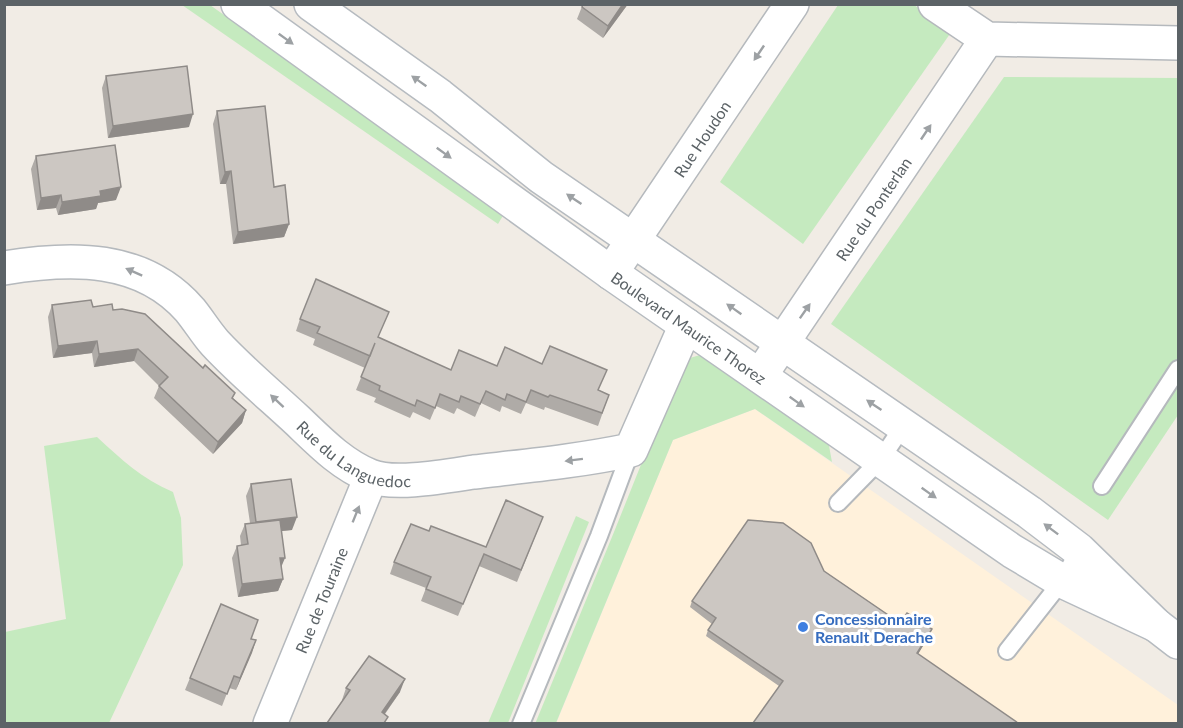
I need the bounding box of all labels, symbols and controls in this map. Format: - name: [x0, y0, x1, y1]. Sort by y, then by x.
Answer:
- one-way arrow: [277, 33, 293, 45]
- one-way arrow: [754, 45, 765, 61]
- one-way arrow: [411, 75, 427, 87]
- street label: Rue Houdon: [669, 97, 734, 180]
- one-way arrow: [920, 123, 931, 140]
- one-way arrow: [435, 147, 451, 159]
- street label: Rue du Ponterlan: [831, 153, 915, 264]
- one-way arrow: [566, 193, 582, 205]
- street label: Boulevard Maurice Thorez: [608, 267, 770, 387]
- one-way arrow: [125, 268, 142, 277]
- one-way arrow: [727, 303, 743, 315]
- one-way arrow: [799, 303, 811, 319]
- one-way arrow: [270, 395, 284, 409]
- one-way arrow: [789, 396, 805, 407]
- one-way arrow: [867, 399, 883, 411]
- street label: Rue du Languedoc: [293, 416, 412, 490]
- one-way arrow: [564, 456, 583, 465]
- one-way arrow: [920, 487, 936, 499]
- one-way arrow: [352, 505, 361, 523]
- one-way arrow: [1043, 522, 1059, 535]
- street label: Rue de Touraine: [291, 544, 351, 656]
- place label: Concessionnaire Renault Derache: [815, 609, 934, 646]
- marker: Concessionnaire Renault Derache: [796, 620, 810, 634]

